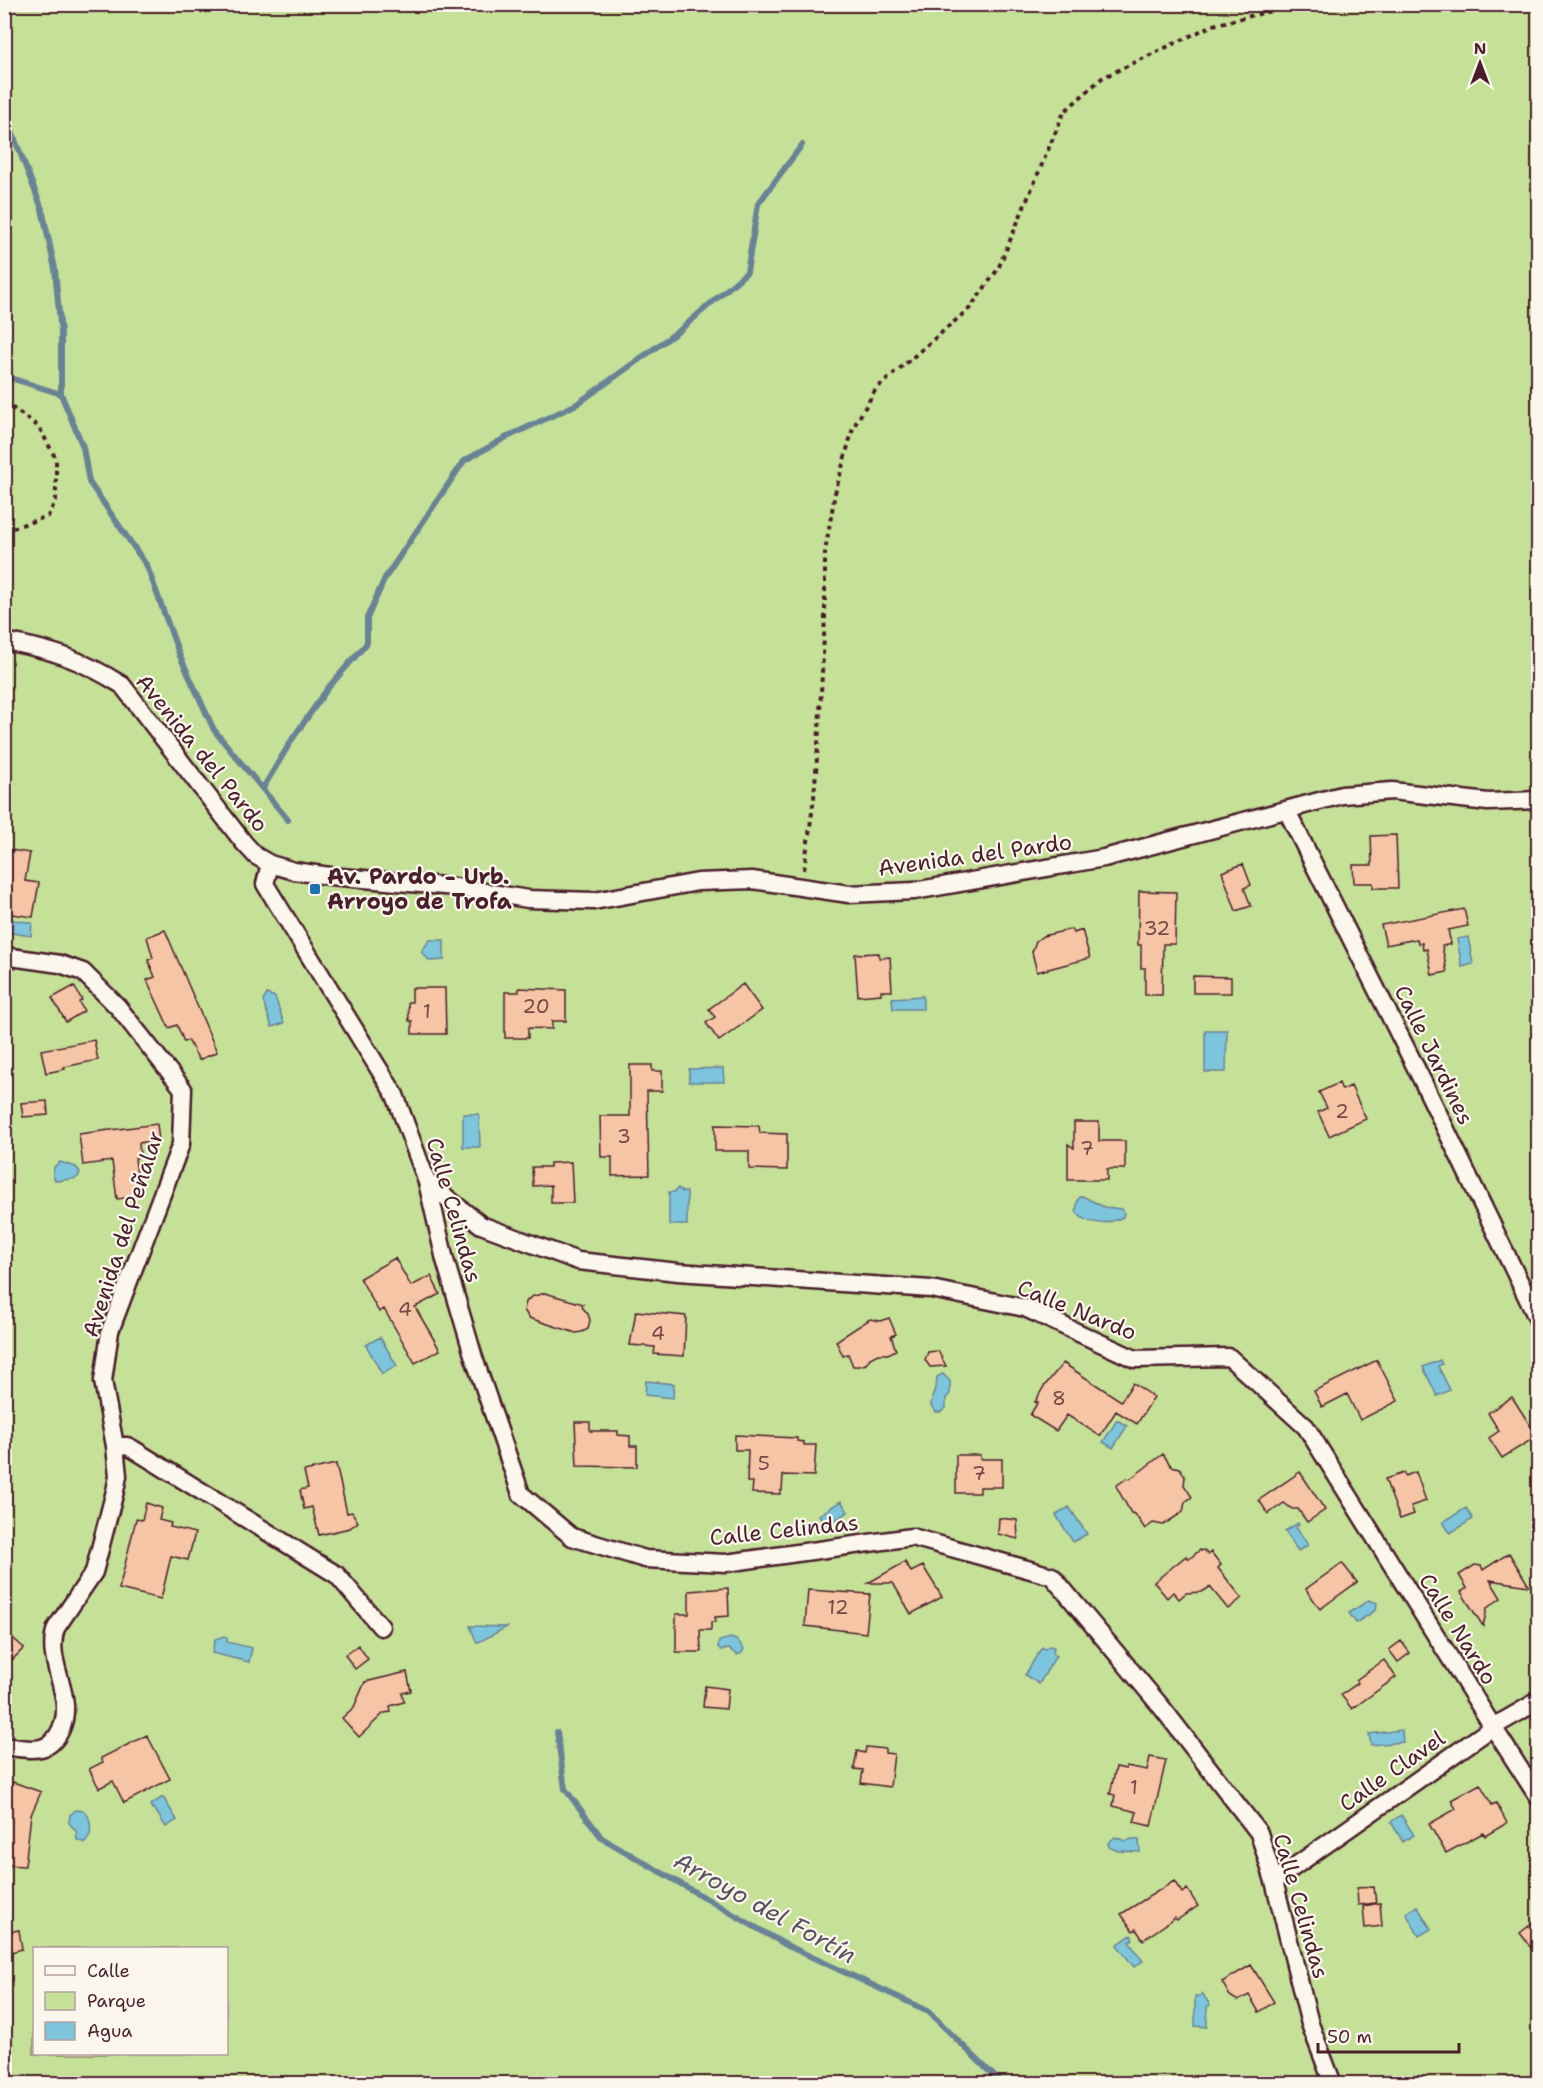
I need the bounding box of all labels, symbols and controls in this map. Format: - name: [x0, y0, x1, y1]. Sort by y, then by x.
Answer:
- north arrow: [1450, 33, 1510, 93]
- text: N: [1474, 38, 1486, 59]
- street label: Avenida del Pardo: [129, 668, 275, 838]
- street label: Avenida del Pardo: [876, 827, 1074, 883]
- place label: Av. Pardo - Urb. Arroyo de Trofa: [327, 862, 512, 916]
- marker: Av. Pardo - Urb. Arroyo de Trofa: [308, 882, 322, 896]
- house number: 32: [1144, 915, 1170, 941]
- street label: Calle Jardines: [1388, 980, 1480, 1130]
- house number: 20: [522, 993, 550, 1019]
- house number: 1: [423, 998, 431, 1024]
- house number: 2: [1335, 1098, 1349, 1124]
- house number: 3: [617, 1123, 631, 1149]
- street label: Avenida del Peñalar: [76, 1127, 170, 1341]
- street label: Calle Celindas: [419, 1134, 489, 1286]
- house number: 7: [1080, 1135, 1094, 1161]
- street label: Calle Nardo: [1013, 1273, 1141, 1347]
- house number: 4: [398, 1296, 412, 1322]
- house number: 4: [651, 1320, 665, 1346]
- house number: 8: [1052, 1385, 1066, 1411]
- house number: 5: [758, 1450, 770, 1476]
- house number: 7: [972, 1460, 986, 1486]
- street label: Calle Celindas: [708, 1508, 860, 1552]
- street label: Calle Nardo: [1412, 1568, 1504, 1690]
- house number: 12: [827, 1594, 849, 1620]
- street label: Calle Clavel: [1333, 1724, 1451, 1818]
- house number: 1: [1130, 1774, 1138, 1800]
- street label: Calle Celindas: [1266, 1830, 1336, 1982]
- water label: Arroyo del Fortín: [668, 1845, 862, 1971]
- legend: [33, 1947, 228, 2055]
- text: Calle: [87, 1959, 130, 1983]
- text: Parque: [87, 1989, 146, 2013]
- scale bar: [1318, 2016, 1459, 2054]
- text: Agua: [87, 2019, 132, 2043]
- text: 50 m: [1327, 2025, 1372, 2049]

